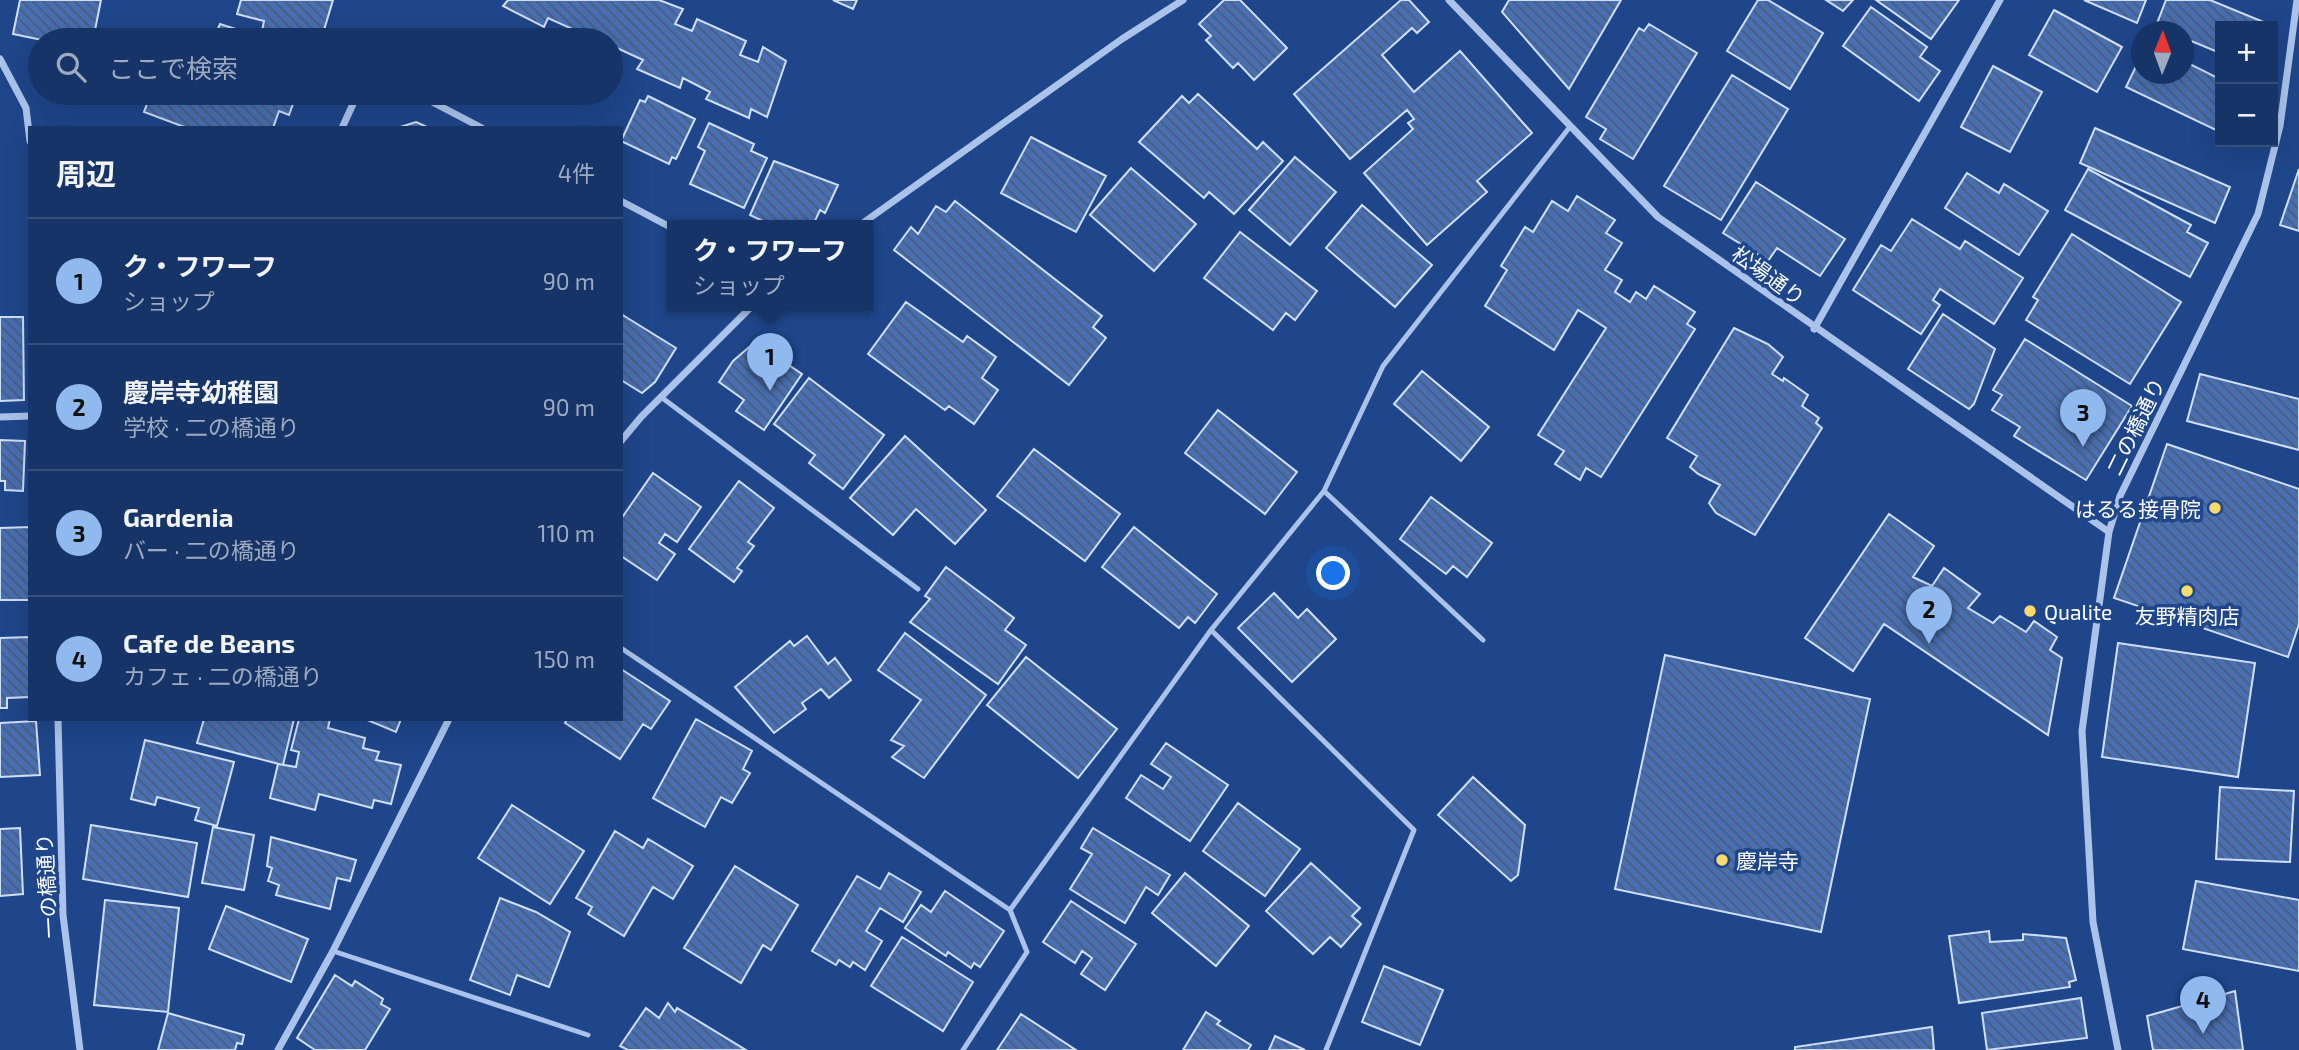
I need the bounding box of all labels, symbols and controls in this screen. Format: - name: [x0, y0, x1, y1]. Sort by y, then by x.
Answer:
- north arrow: [2131, 21, 2194, 84]
- map controls: [2215, 21, 2278, 147]
- button: +: [2215, 21, 2278, 84]
- search box: [28, 28, 623, 105]
- icon: search: [52, 48, 90, 86]
- text: ここで検索: [108, 52, 238, 83]
- button: −: [2215, 84, 2278, 147]
- text: 周辺: [56, 155, 116, 191]
- text: 4件: [558, 159, 595, 187]
- popup: [667, 220, 873, 311]
- text: ク・フワーフ: [693, 234, 847, 265]
- street label: 松場通り: [1728, 240, 1810, 310]
- text: ク・フワーフ: [123, 250, 277, 281]
- text: 1: [74, 267, 84, 295]
- text: 90 m: [543, 267, 595, 295]
- text: ショップ: [693, 271, 785, 299]
- text: ショップ: [123, 287, 215, 315]
- pin: 1: [747, 333, 793, 391]
- street label: 二の橋通り: [2101, 373, 2169, 479]
- text: 慶岸寺幼稚園: [123, 376, 279, 407]
- pin: 3: [2060, 389, 2106, 447]
- text: 2: [72, 393, 86, 421]
- text: 90 m: [543, 393, 595, 421]
- text: 学校 · 二の橋通り: [123, 413, 300, 441]
- place label: はるる接骨院: [2075, 496, 2201, 521]
- marker: はるる接骨院: [2207, 500, 2223, 516]
- text: Gardenia: [123, 501, 233, 532]
- text: 3: [72, 519, 86, 547]
- text: 110 m: [538, 519, 595, 547]
- text: バー · 二の橋通り: [123, 536, 300, 564]
- your location: [1316, 556, 1350, 590]
- marker: 友野精肉店: [2179, 583, 2195, 599]
- pin: 2: [1906, 586, 1952, 644]
- place label: Qualite: [2044, 599, 2112, 625]
- marker: Qualite: [2022, 603, 2038, 619]
- place label: 友野精肉店: [2135, 603, 2240, 628]
- text: Cafe de Beans: [123, 627, 295, 658]
- text: 4: [72, 645, 86, 673]
- text: 150 m: [534, 645, 595, 673]
- text: カフェ · 二の橋通り: [123, 662, 323, 690]
- street label: 一の橋通り: [31, 833, 61, 939]
- place label: 慶岸寺: [1736, 848, 1799, 873]
- marker: 慶岸寺: [1714, 852, 1730, 868]
- pin: 4: [2180, 976, 2226, 1034]

